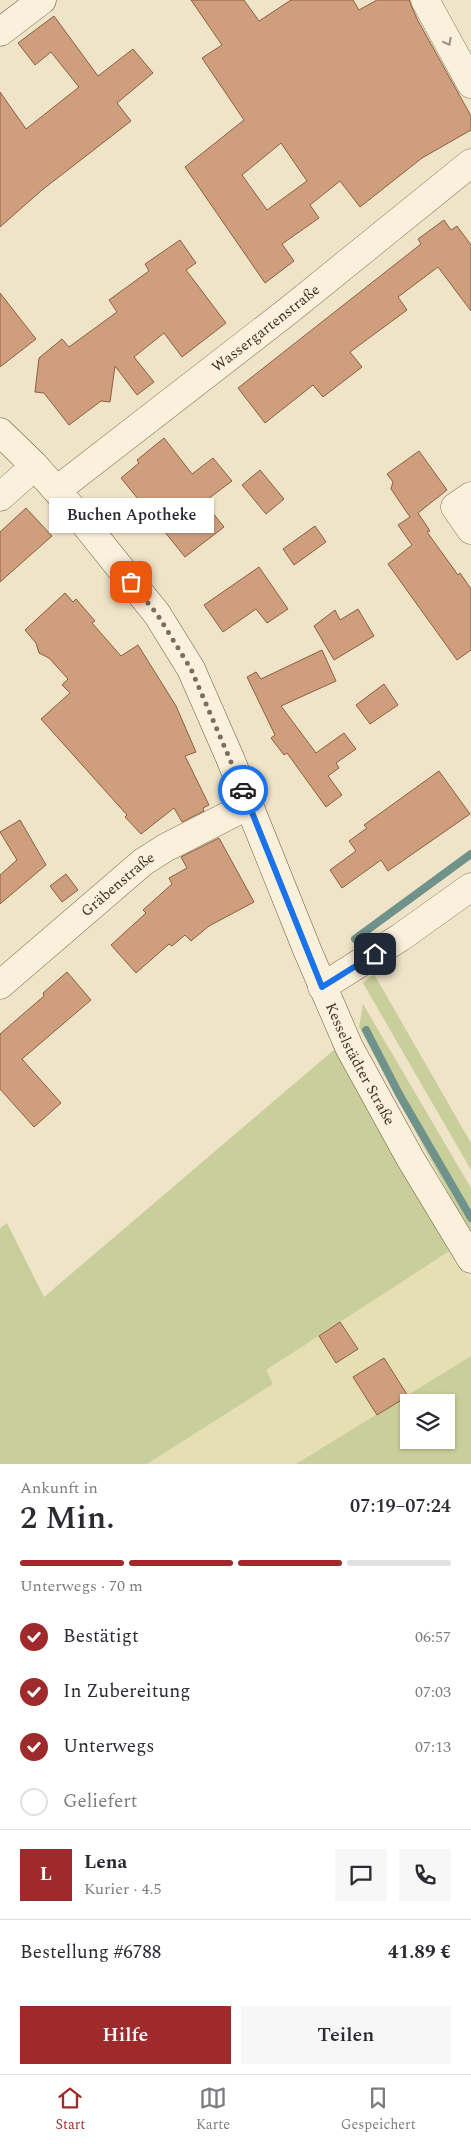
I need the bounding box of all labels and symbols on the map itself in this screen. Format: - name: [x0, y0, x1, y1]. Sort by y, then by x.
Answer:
- one-way arrow: [442, 37, 452, 46]
- street label: Wassergartenstraße: [207, 279, 325, 378]
- callout: Buchen Apotheke: [48, 497, 214, 532]
- pin: [110, 561, 152, 603]
- courier: [218, 765, 268, 815]
- street label: Gräbenstraße: [76, 846, 159, 923]
- pin: [354, 933, 396, 975]
- street label: Kesselstädter Straße: [319, 999, 401, 1130]

